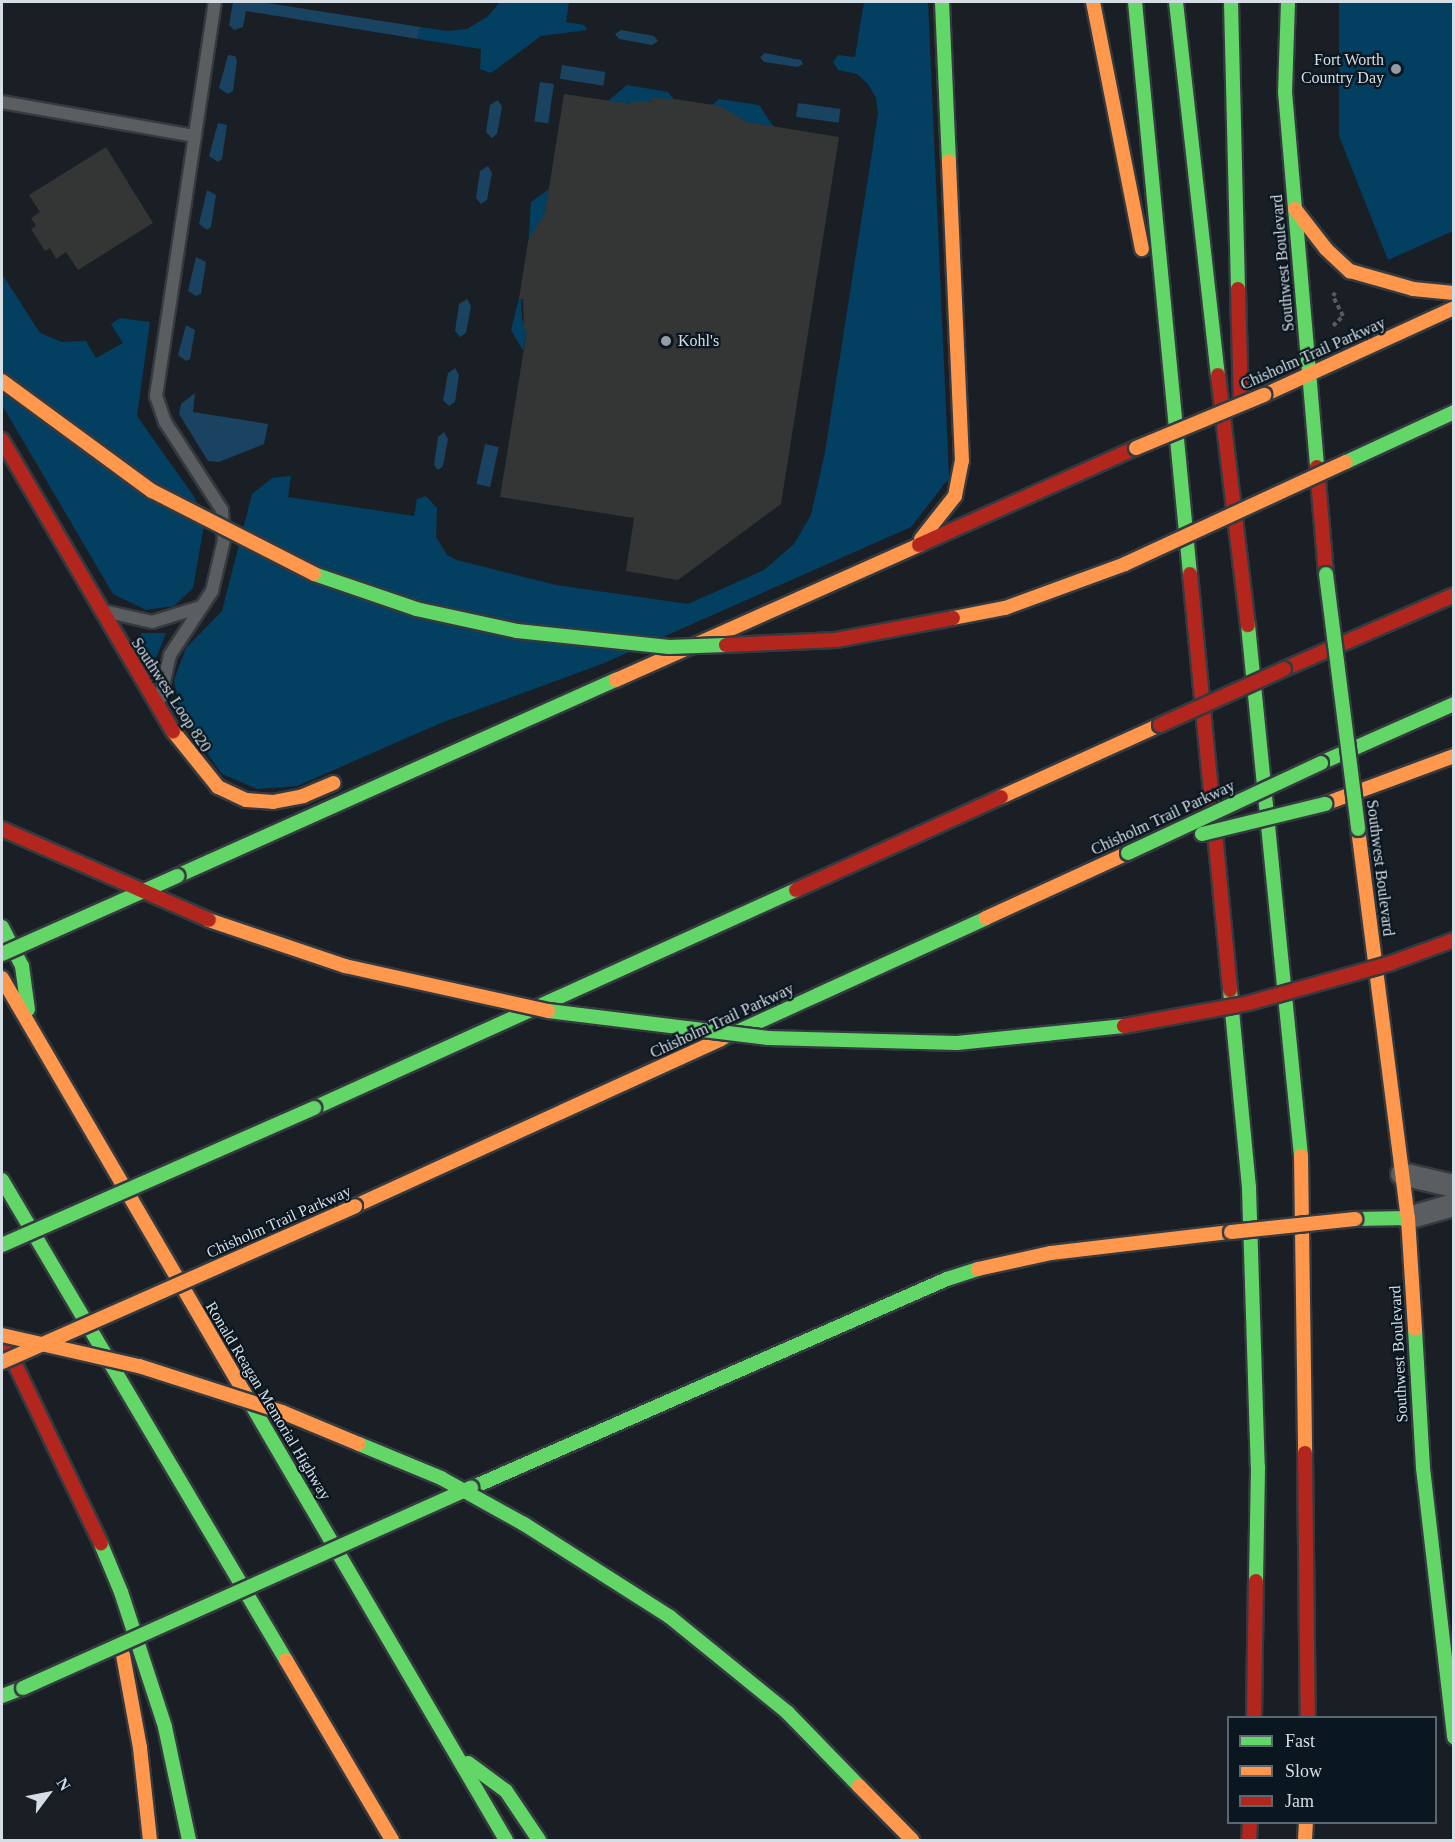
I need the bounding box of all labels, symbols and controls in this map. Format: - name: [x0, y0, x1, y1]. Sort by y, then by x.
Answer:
- place label: Fort Worth Country Day: [1301, 50, 1384, 88]
- marker: Fort Worth Country Day: [1389, 62, 1403, 76]
- street label: Southwest Boulevard: [1267, 194, 1299, 332]
- street label: Chisholm Trail Parkway: [1237, 313, 1389, 395]
- place label: Kohl's: [678, 331, 719, 351]
- marker: Kohl's: [659, 334, 673, 348]
- street label: Southwest Loop 820: [127, 634, 215, 756]
- street label: Chisholm Trail Parkway: [1088, 776, 1238, 860]
- street label: Southwest Boulevard: [1362, 799, 1398, 937]
- street label: Chisholm Trail Parkway: [647, 979, 797, 1063]
- street label: Chisholm Trail Parkway: [203, 1181, 355, 1263]
- street label: Southwest Boulevard: [1386, 1285, 1412, 1423]
- street label: Ronald Reagan Memorial Highway: [201, 1298, 335, 1504]
- legend: [1227, 1716, 1437, 1824]
- text: Fast: [1285, 1731, 1315, 1751]
- text: Slow: [1285, 1761, 1322, 1781]
- north arrow: [18, 1764, 78, 1824]
- text: N: [53, 1775, 74, 1794]
- text: Jam: [1285, 1791, 1314, 1811]

